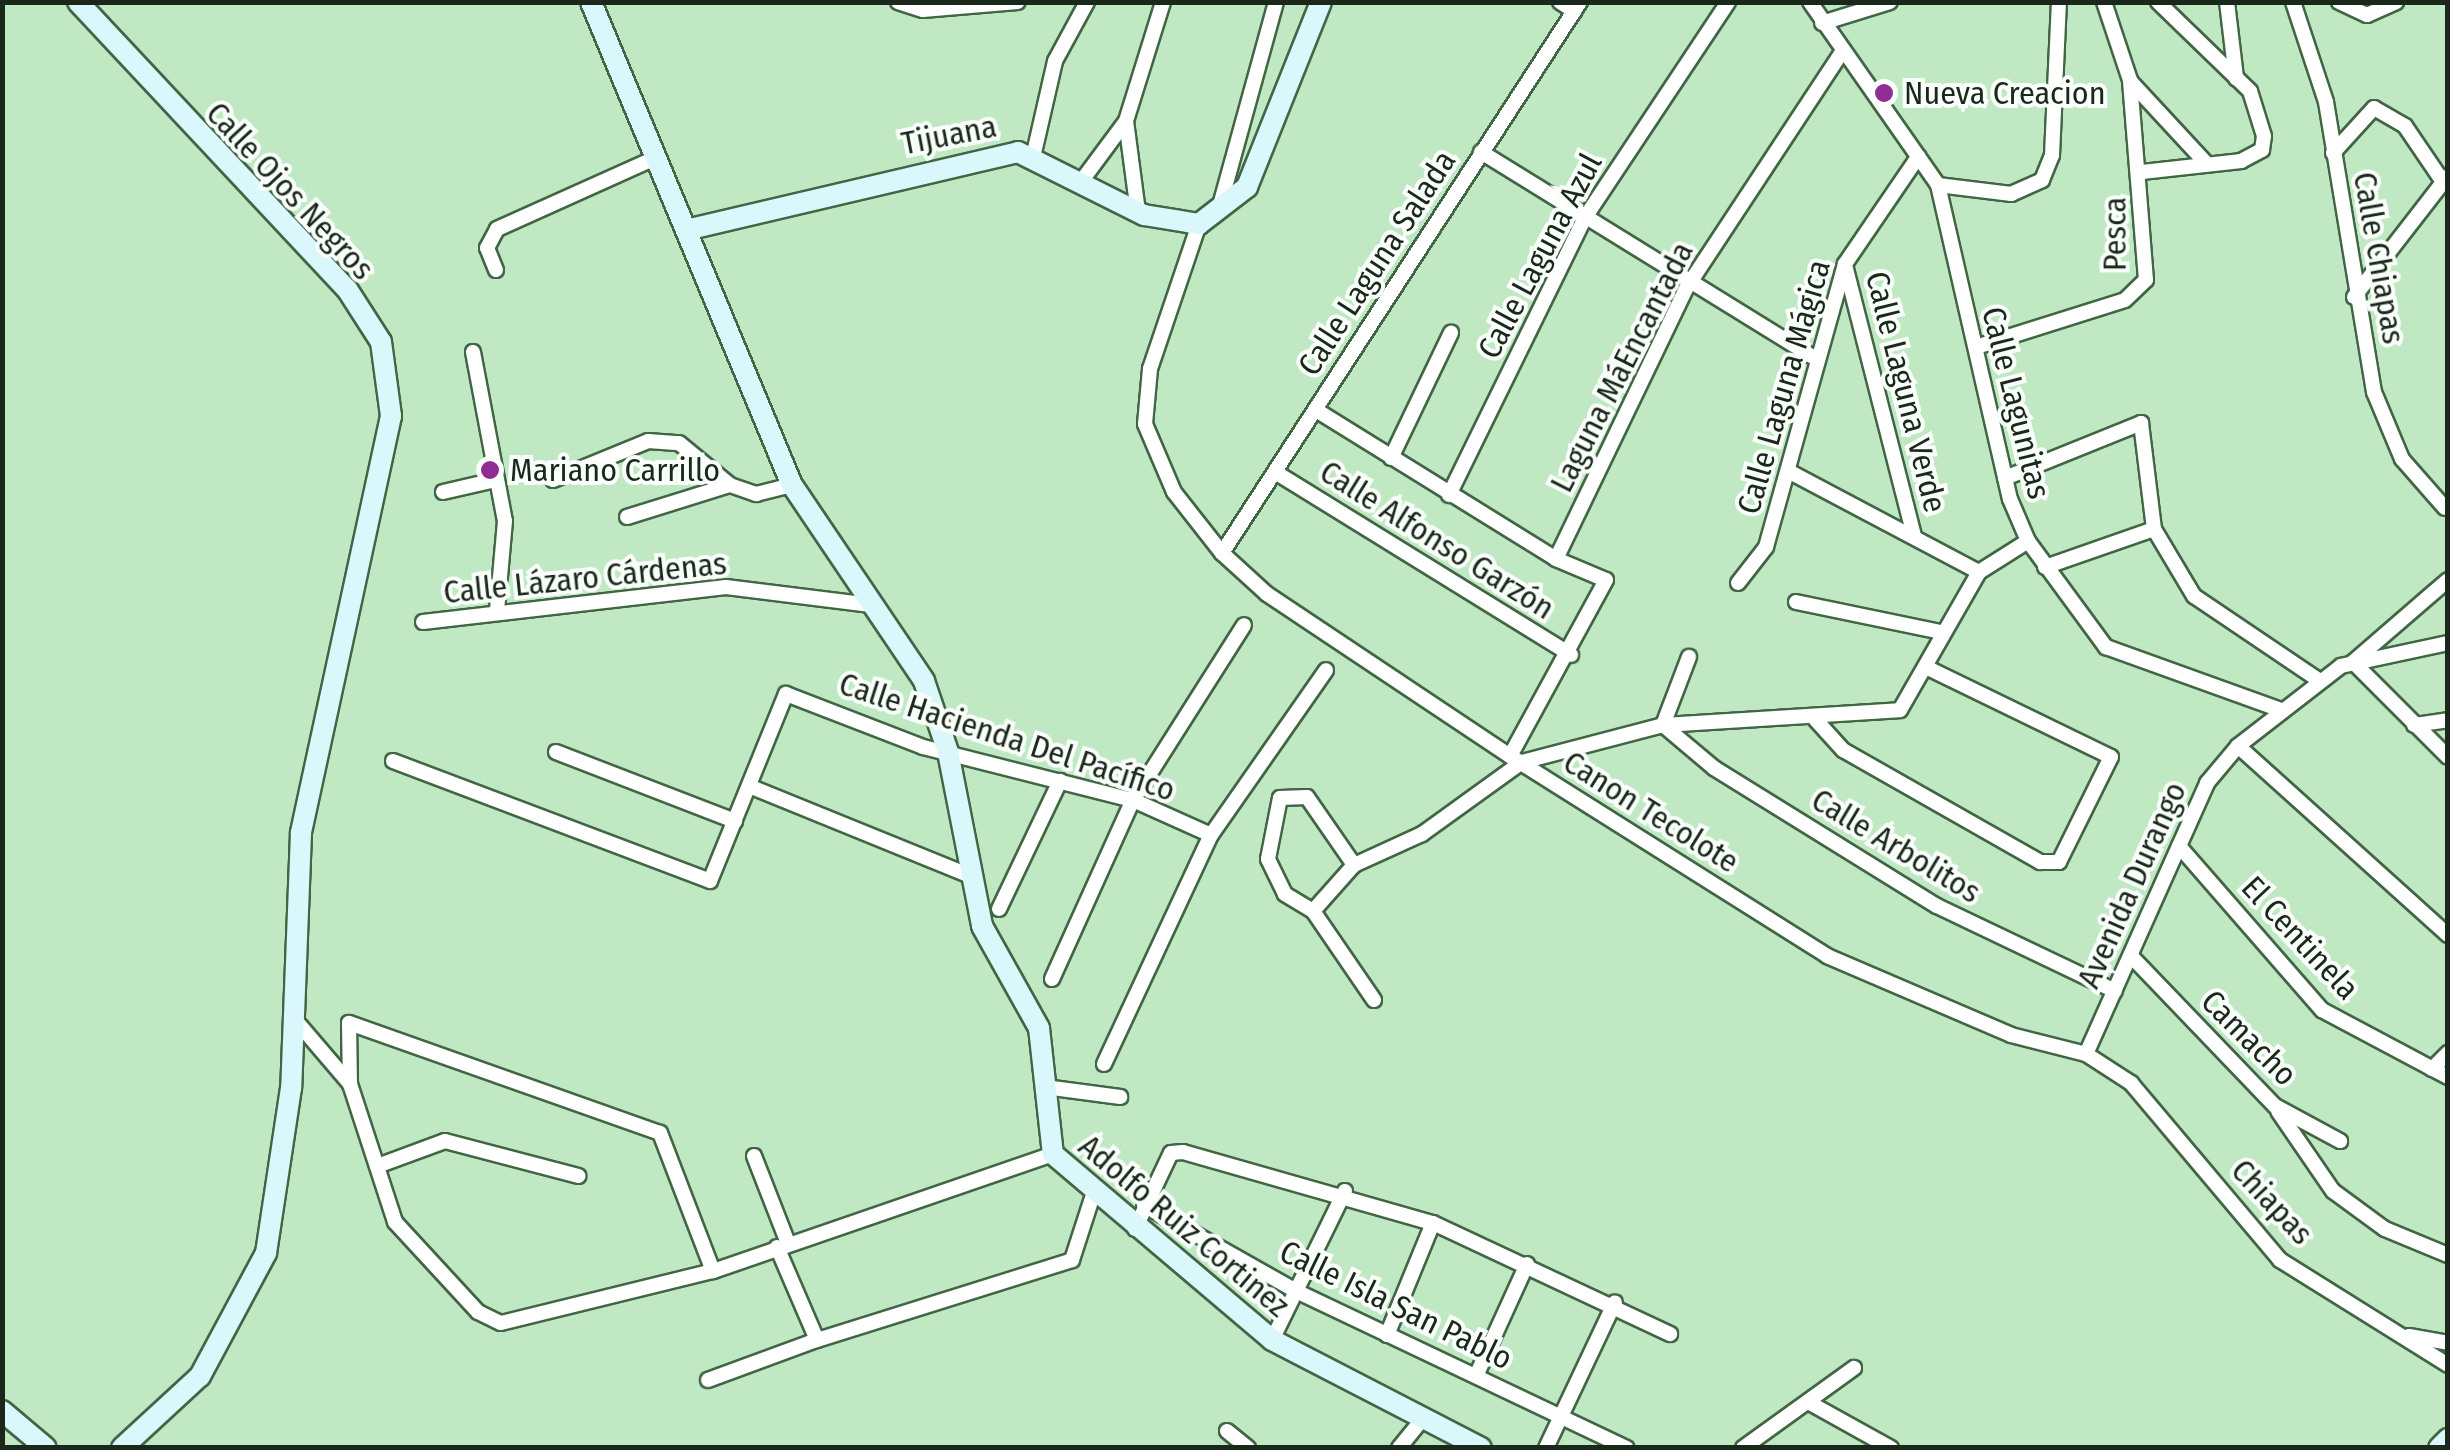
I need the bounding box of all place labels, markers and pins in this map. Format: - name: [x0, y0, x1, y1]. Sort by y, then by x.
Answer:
- place label: Nueva Creacion: [1904, 74, 2106, 112]
- marker: Nueva Creacion: [1873, 82, 1895, 104]
- place label: Mariano Carrillo: [510, 451, 720, 489]
- marker: Mariano Carrillo: [479, 459, 501, 481]

